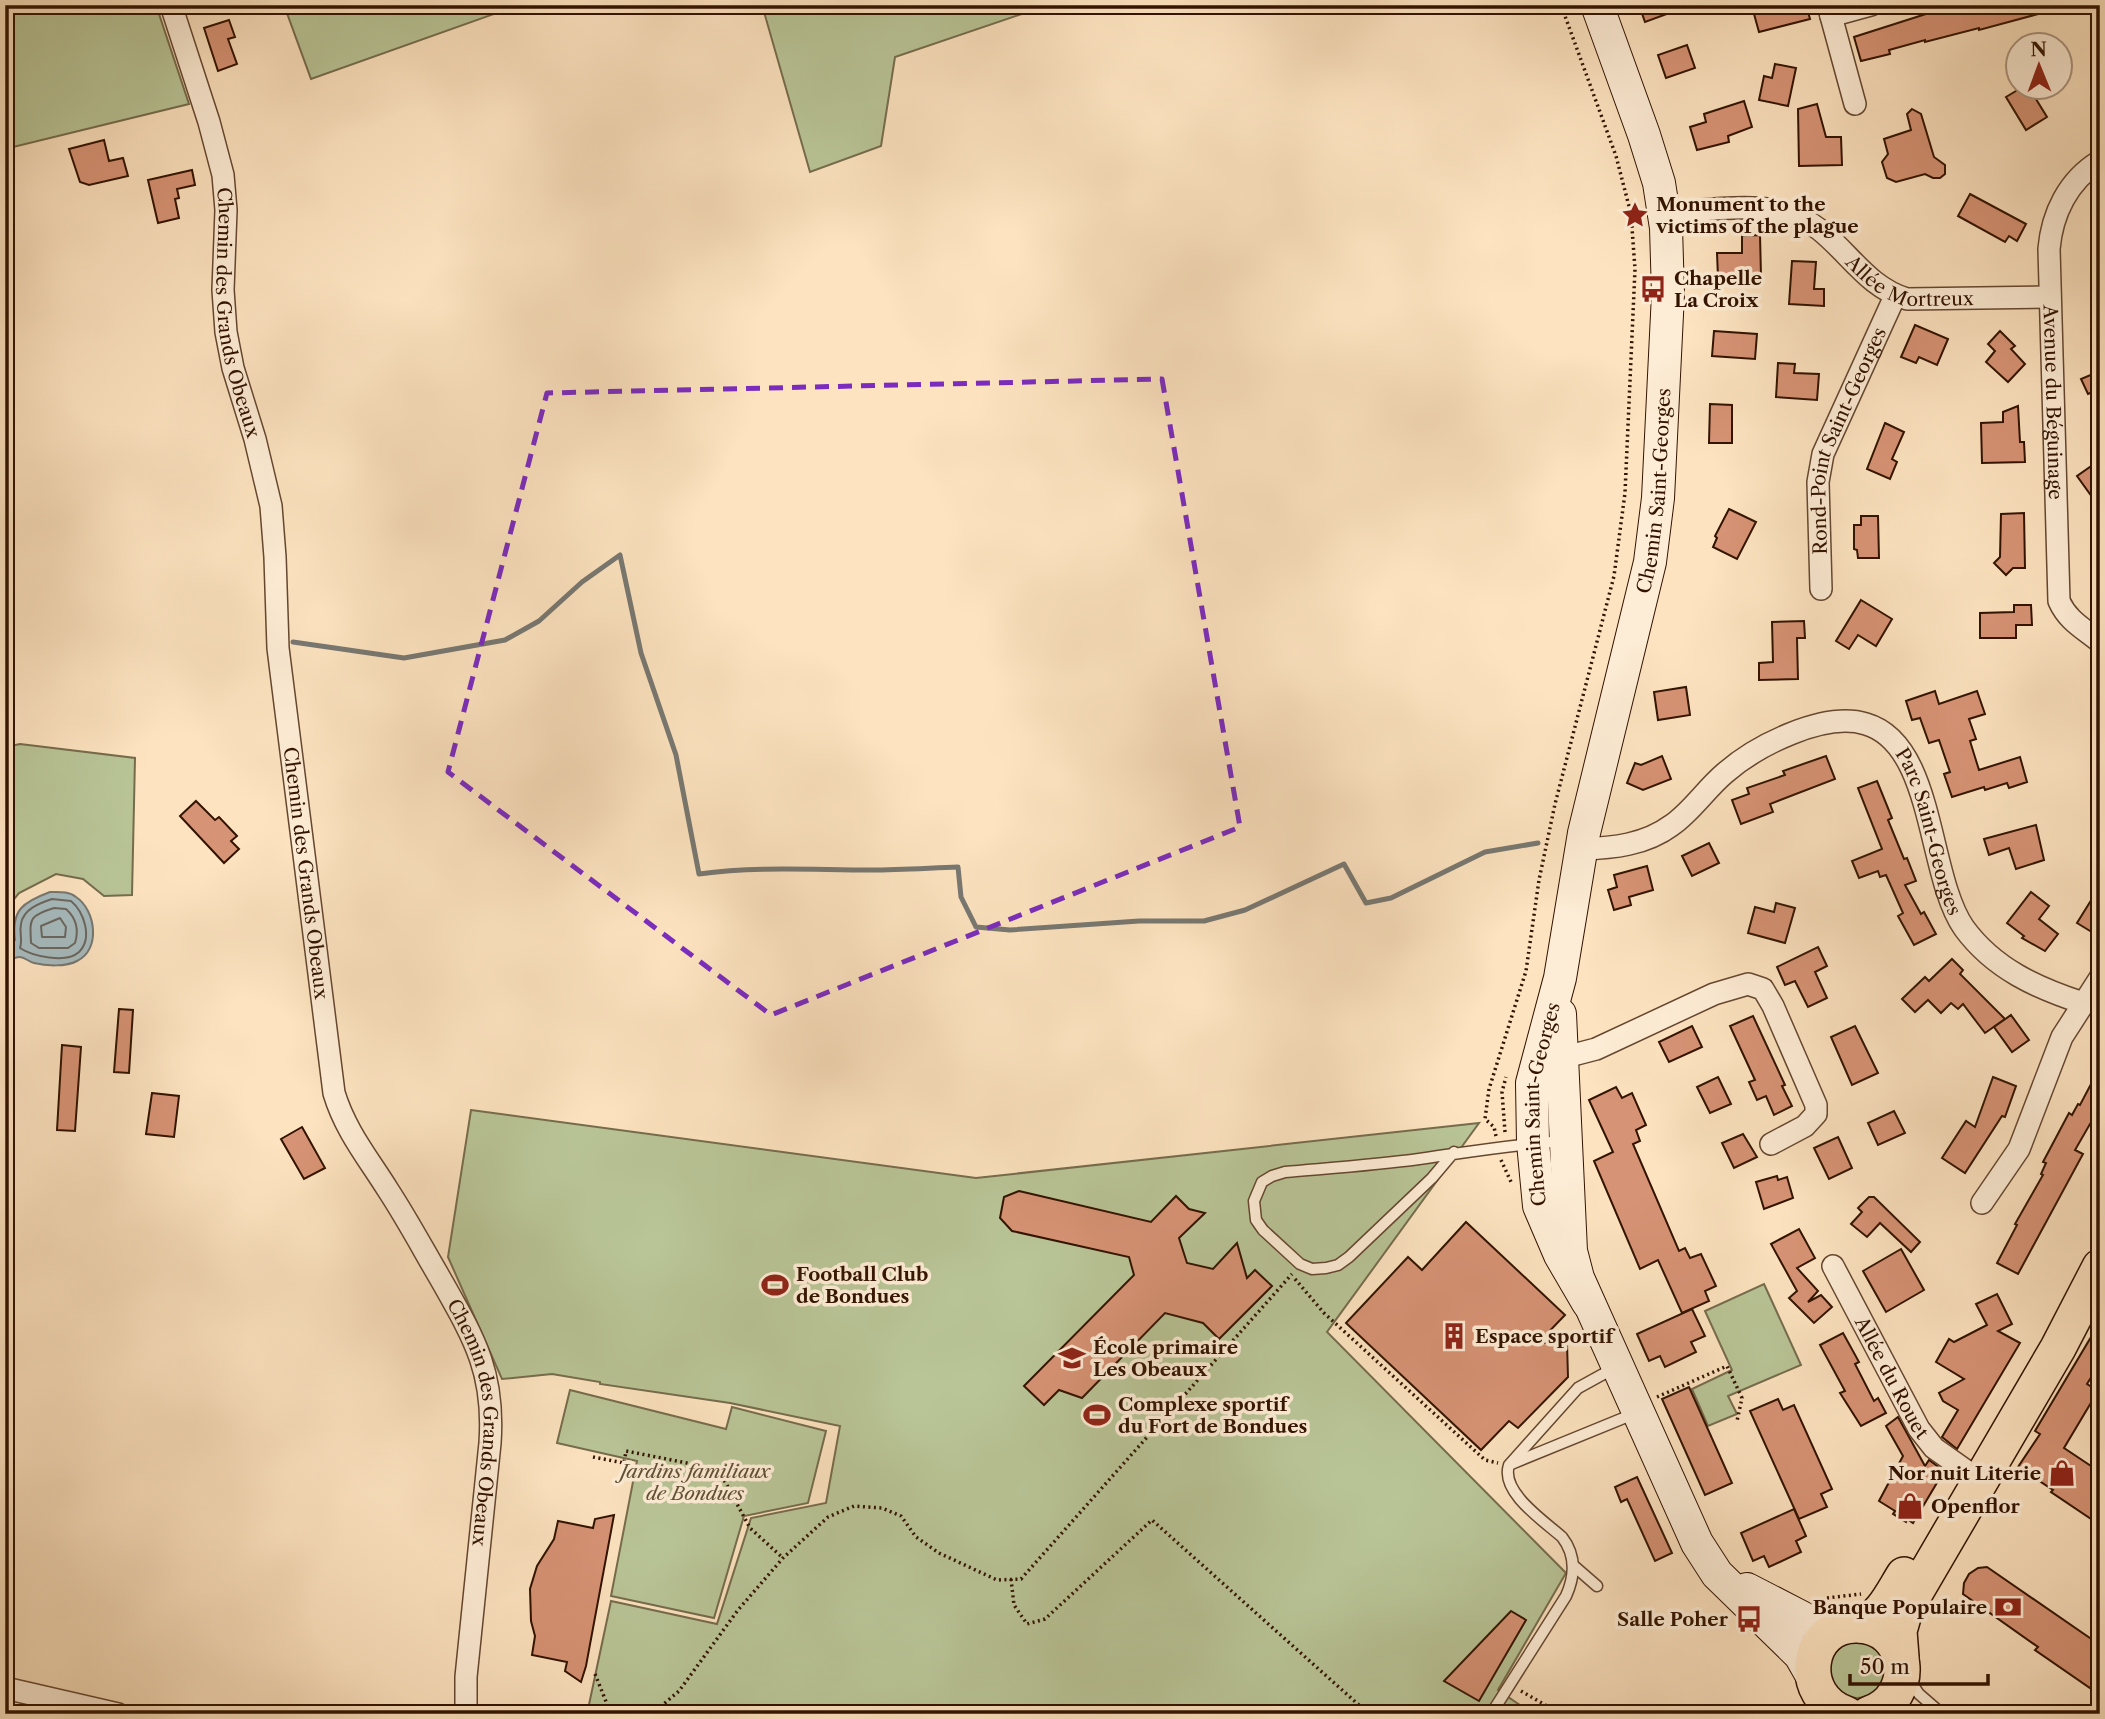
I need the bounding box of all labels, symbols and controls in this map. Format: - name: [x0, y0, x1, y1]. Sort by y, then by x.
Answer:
- north arrow: [2004, 32, 2074, 102]
- text: N: [2030, 38, 2047, 61]
- street label: Chemin des Grands Obeaux: [211, 186, 265, 441]
- place label: Monument to the victims of the plague: [1655, 193, 1859, 238]
- place icon: Monument to the victims of the plague: [1620, 200, 1650, 230]
- street label: Allée Mortreux: [1840, 250, 1975, 311]
- place label: Chapelle La Croix: [1674, 267, 1762, 312]
- bus stop icon: Chapelle La Croix: [1638, 274, 1668, 304]
- street label: Avenue du Béguinage: [2039, 304, 2067, 500]
- street label: Rond-Point Saint-Georges: [1807, 324, 1891, 555]
- street label: Chemin Saint-Georges: [1632, 388, 1675, 596]
- street label: Parc Saint-Georges: [1891, 744, 1966, 919]
- street label: Chemin des Grands Obeaux: [279, 746, 333, 1001]
- street label: Chemin Saint-Georges: [1521, 1000, 1565, 1207]
- place label: Football Club de Bondues: [796, 1263, 928, 1308]
- sports icon: Football Club de Bondues: [760, 1270, 790, 1300]
- street label: Chemin des Grands Obeaux: [442, 1295, 502, 1548]
- street label: Allée du Rouet: [1849, 1312, 1933, 1444]
- building icon: Espace sportif: [1439, 1321, 1469, 1351]
- place label: Espace sportif: [1475, 1325, 1616, 1348]
- place label: École primaire Les Obeaux: [1093, 1336, 1238, 1381]
- school or university icon: École primaire Les Obeaux: [1057, 1343, 1087, 1373]
- place label: Complexe sportif du Fort de Bondues: [1118, 1393, 1308, 1438]
- sports icon: Complexe sportif du Fort de Bondues: [1082, 1400, 1112, 1430]
- shop icon: Nor nuit Literie: [2047, 1458, 2077, 1488]
- park label: Jardins familiaux de Bondues: [615, 1460, 771, 1505]
- place label: Nor nuit Literie: [1888, 1462, 2041, 1485]
- shop icon: Openflor: [1895, 1491, 1925, 1521]
- place label: Openflor: [1931, 1495, 2021, 1518]
- bank icon: Banque Populaire: [1993, 1592, 2023, 1622]
- place label: Banque Populaire: [1813, 1596, 1987, 1619]
- bus stop icon: Salle Poher: [1734, 1604, 1764, 1634]
- place label: Salle Poher: [1617, 1608, 1729, 1631]
- scale bar: [1850, 1642, 1988, 1686]
- text: 50 m: [1860, 1654, 1910, 1679]

